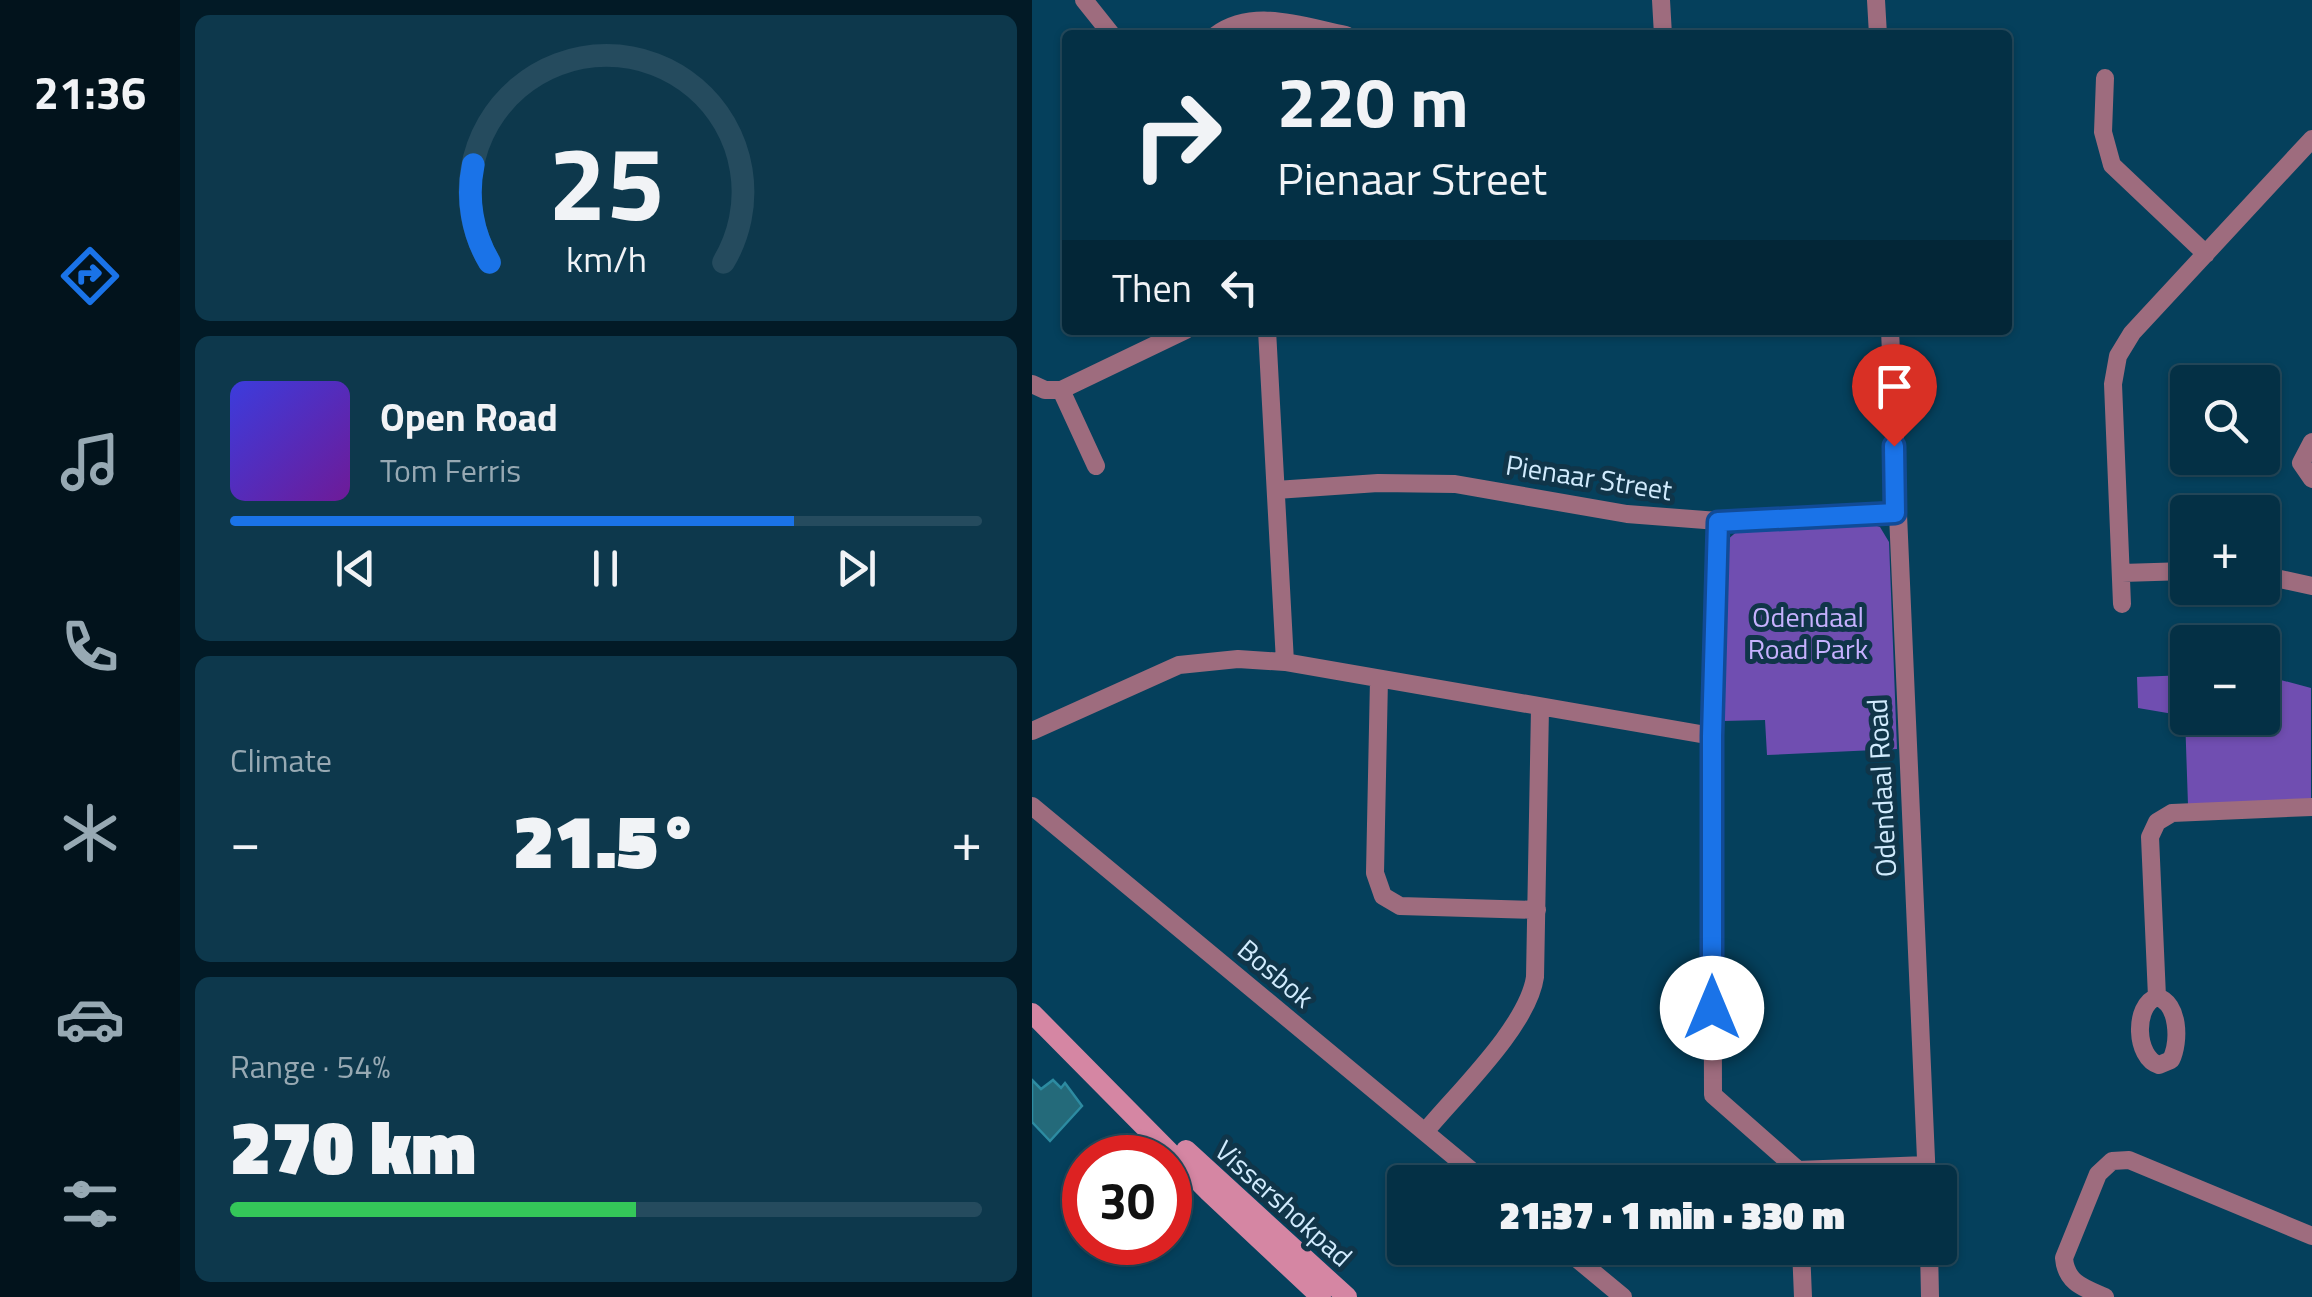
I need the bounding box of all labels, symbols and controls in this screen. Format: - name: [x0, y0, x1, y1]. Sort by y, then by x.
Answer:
- text: 220 m: [1277, 48, 1469, 154]
- text: 21:36: [34, 58, 146, 126]
- icon: right: [1112, 70, 1242, 200]
- text: 25: [548, 102, 664, 260]
- text: Pienaar Street: [1277, 144, 1547, 212]
- text: km/h: [566, 231, 646, 286]
- icon: directions: [55, 241, 125, 311]
- text: Then: [1112, 259, 1192, 317]
- icon: left: [1212, 260, 1267, 315]
- pin: [1852, 344, 1937, 447]
- icon: arrive: [1867, 359, 1922, 414]
- map controls: [2170, 365, 2280, 735]
- button: search: [2170, 365, 2280, 475]
- text: Open Road: [380, 388, 558, 446]
- icon: music: [55, 427, 125, 497]
- street label: Pienaar Street: [1503, 443, 1675, 511]
- text: Tom Ferris: [380, 446, 521, 494]
- button: +: [2170, 495, 2280, 605]
- icon: previous: [328, 541, 383, 596]
- icon: pause: [578, 541, 633, 596]
- icon: next: [829, 541, 884, 596]
- park label: Odendaal Road Park: [1748, 595, 1868, 670]
- icon: phone: [55, 612, 125, 682]
- button: −: [2170, 625, 2280, 735]
- street label: Odendaal Road: [1855, 698, 1907, 878]
- text: Climate: [230, 736, 332, 784]
- text: 21.5°: [513, 783, 699, 897]
- icon: climate: [55, 798, 125, 868]
- text: −: [230, 799, 261, 882]
- text: +: [951, 799, 982, 882]
- street label: Bosbok: [1228, 928, 1324, 1018]
- position arrow: [1660, 956, 1764, 1060]
- icon: car: [55, 984, 125, 1054]
- text: Range · 54%: [230, 1042, 390, 1090]
- text: 270 km: [230, 1089, 476, 1203]
- street label: Vissershokpad: [1206, 1129, 1362, 1277]
- speed limit sign: 30: [1062, 1135, 1192, 1265]
- icon: filters: [55, 1169, 125, 1239]
- text: 21:37 · 1 min · 330 m: [1499, 1186, 1845, 1244]

